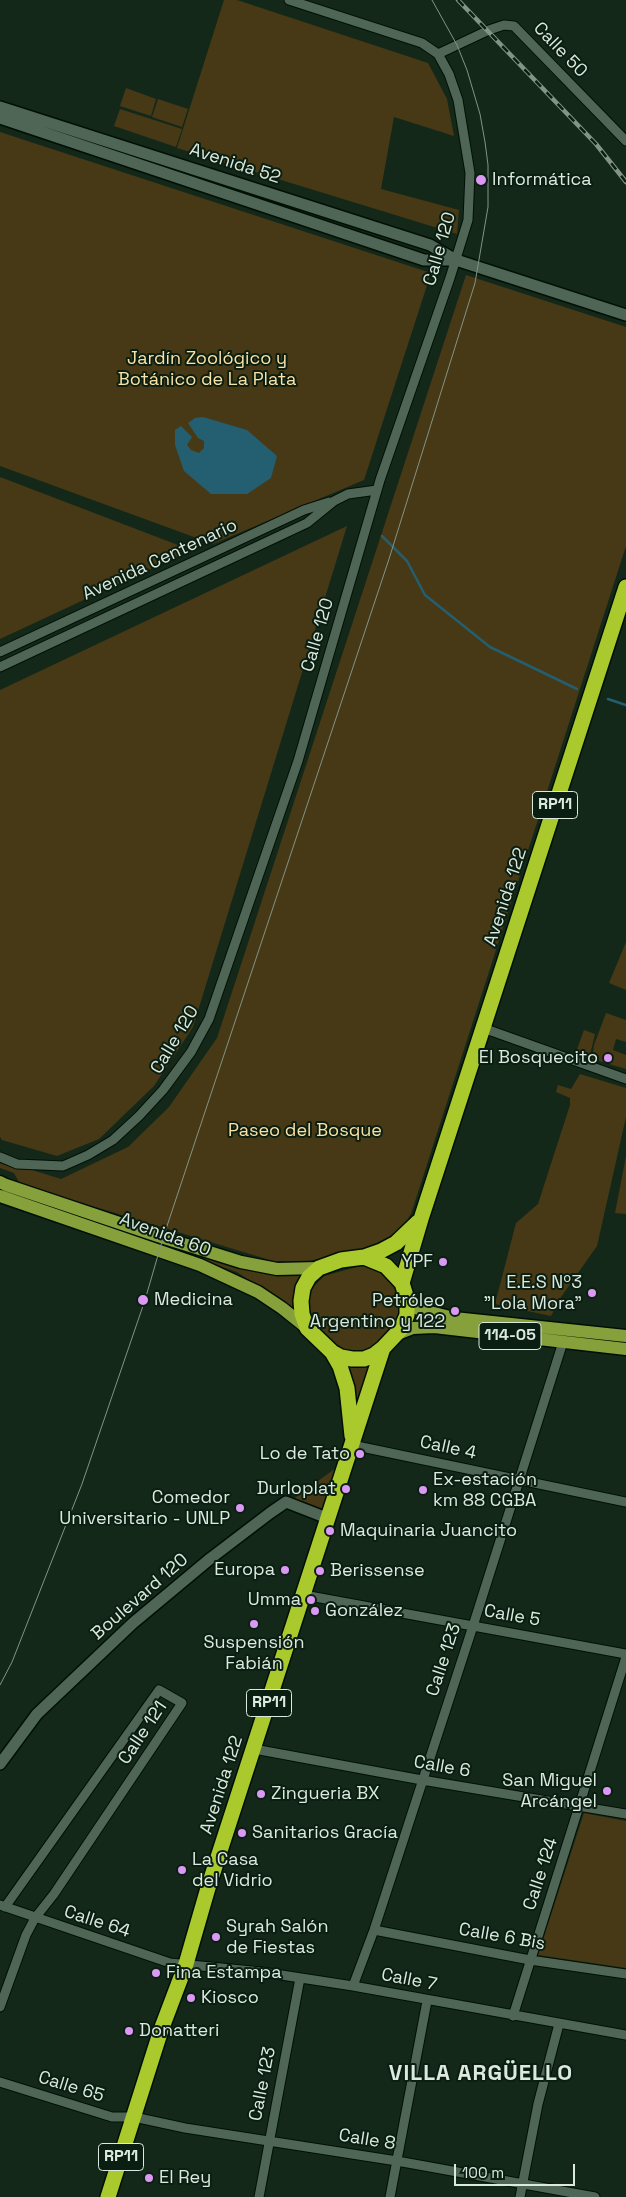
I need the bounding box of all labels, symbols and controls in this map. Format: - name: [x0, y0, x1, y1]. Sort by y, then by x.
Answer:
- street label: Calle 50: [528, 18, 592, 82]
- street label: Avenida 52: [187, 139, 283, 189]
- place label: Informática: [492, 169, 592, 191]
- marker: Informática: [474, 173, 488, 187]
- street label: Calle 120: [419, 210, 461, 288]
- park label: Jardín Zoológico y Botánico de La Plata: [118, 348, 296, 390]
- street label: Avenida Centenario: [79, 515, 241, 605]
- street label: Calle 120: [297, 596, 339, 674]
- road number: RP11: [532, 792, 578, 818]
- street label: Avenida 122: [480, 845, 532, 949]
- street label: Calle 120: [146, 1002, 204, 1078]
- place label: El Bosquecito: [479, 1047, 598, 1069]
- marker: El Bosquecito: [602, 1052, 614, 1064]
- park label: Paseo del Bosque: [228, 1120, 382, 1142]
- street label: Avenida 60: [116, 1209, 214, 1261]
- place label: YPF: [401, 1251, 433, 1273]
- marker: YPF: [437, 1256, 449, 1268]
- place label: E.E.S Nº3 "Lola Mora": [483, 1272, 582, 1315]
- marker: E.E.S Nº3 "Lola Mora": [586, 1287, 598, 1299]
- place label: Medicina: [154, 1289, 233, 1311]
- place label: Petróleo Argentino y 122: [310, 1290, 445, 1332]
- marker: Medicina: [136, 1293, 150, 1307]
- marker: Petróleo Argentino y 122: [449, 1305, 461, 1317]
- road number: 114-05: [479, 1322, 541, 1350]
- street label: Calle 4: [418, 1431, 478, 1465]
- place label: Lo de Tato: [260, 1443, 350, 1465]
- marker: Lo de Tato: [354, 1448, 366, 1460]
- place label: Ex-estación km 88 CGBA: [433, 1469, 537, 1512]
- place label: Durloplat: [257, 1478, 336, 1500]
- marker: Durloplat: [340, 1483, 352, 1495]
- marker: Ex-estación km 88 CGBA: [417, 1484, 429, 1496]
- place label: Comedor Universitario - UNLP: [59, 1487, 230, 1530]
- marker: Comedor Universitario - UNLP: [234, 1502, 246, 1514]
- place label: Maquinaria Juancito: [340, 1520, 517, 1542]
- marker: Maquinaria Juancito: [324, 1525, 336, 1537]
- street label: Boulevard 120: [87, 1549, 193, 1645]
- place label: Europa: [214, 1559, 275, 1581]
- place label: Berissense: [330, 1560, 425, 1582]
- marker: Europa: [279, 1564, 291, 1576]
- marker: Berissense: [314, 1565, 326, 1577]
- place label: Umma: [248, 1589, 301, 1611]
- marker: Umma: [305, 1594, 317, 1606]
- place label: González: [325, 1600, 403, 1622]
- street label: Calle 5: [482, 1600, 542, 1632]
- marker: González: [309, 1605, 321, 1617]
- marker: Suspensión Fabián: [248, 1618, 260, 1630]
- street label: Calle 123: [422, 1621, 466, 1699]
- place label: Suspensión Fabián: [204, 1632, 304, 1675]
- road number: RP11: [246, 1690, 292, 1716]
- street label: Calle 121: [114, 1697, 172, 1769]
- street label: Avenida 122: [196, 1733, 248, 1837]
- street label: Calle 6: [412, 1751, 472, 1783]
- place label: San Miguel Arcángel: [502, 1770, 597, 1812]
- place label: Zingueria BX: [271, 1783, 379, 1805]
- marker: San Miguel Arcángel: [601, 1785, 613, 1797]
- marker: Zingueria BX: [255, 1788, 267, 1800]
- place label: Sanitarios Gracía: [252, 1822, 398, 1844]
- marker: Sanitarios Gracía: [236, 1827, 248, 1839]
- street label: Calle 124: [519, 1835, 563, 1913]
- place label: La Casa del Vidrio: [192, 1849, 273, 1892]
- marker: La Casa del Vidrio: [176, 1864, 188, 1876]
- street label: Calle 64: [61, 1901, 133, 1943]
- place label: Syrah Salón de Fiestas: [226, 1916, 328, 1958]
- street label: Calle 6 Bis: [457, 1919, 547, 1955]
- marker: Syrah Salón de Fiestas: [210, 1931, 222, 1943]
- place label: Fina Estampa: [166, 1962, 282, 1984]
- street label: Calle 7: [379, 1964, 439, 1996]
- marker: Fina Estampa: [150, 1967, 162, 1979]
- place label: Kiosco: [201, 1987, 259, 2009]
- marker: Kiosco: [185, 1992, 197, 2004]
- place label: Donatteri: [139, 2020, 219, 2042]
- marker: Donatteri: [123, 2025, 135, 2037]
- street label: Calle 123: [245, 2045, 281, 2123]
- district label: VILLA ARGÜELLO: [387, 2061, 575, 2087]
- street label: Calle 65: [35, 2067, 107, 2107]
- street label: Calle 8: [337, 2125, 397, 2155]
- road number: RP11: [98, 2144, 144, 2170]
- scale bar: [456, 2154, 577, 2186]
- text: 100 m: [462, 2163, 504, 2182]
- place label: El Rey: [159, 2167, 211, 2189]
- marker: El Rey: [143, 2172, 155, 2184]

